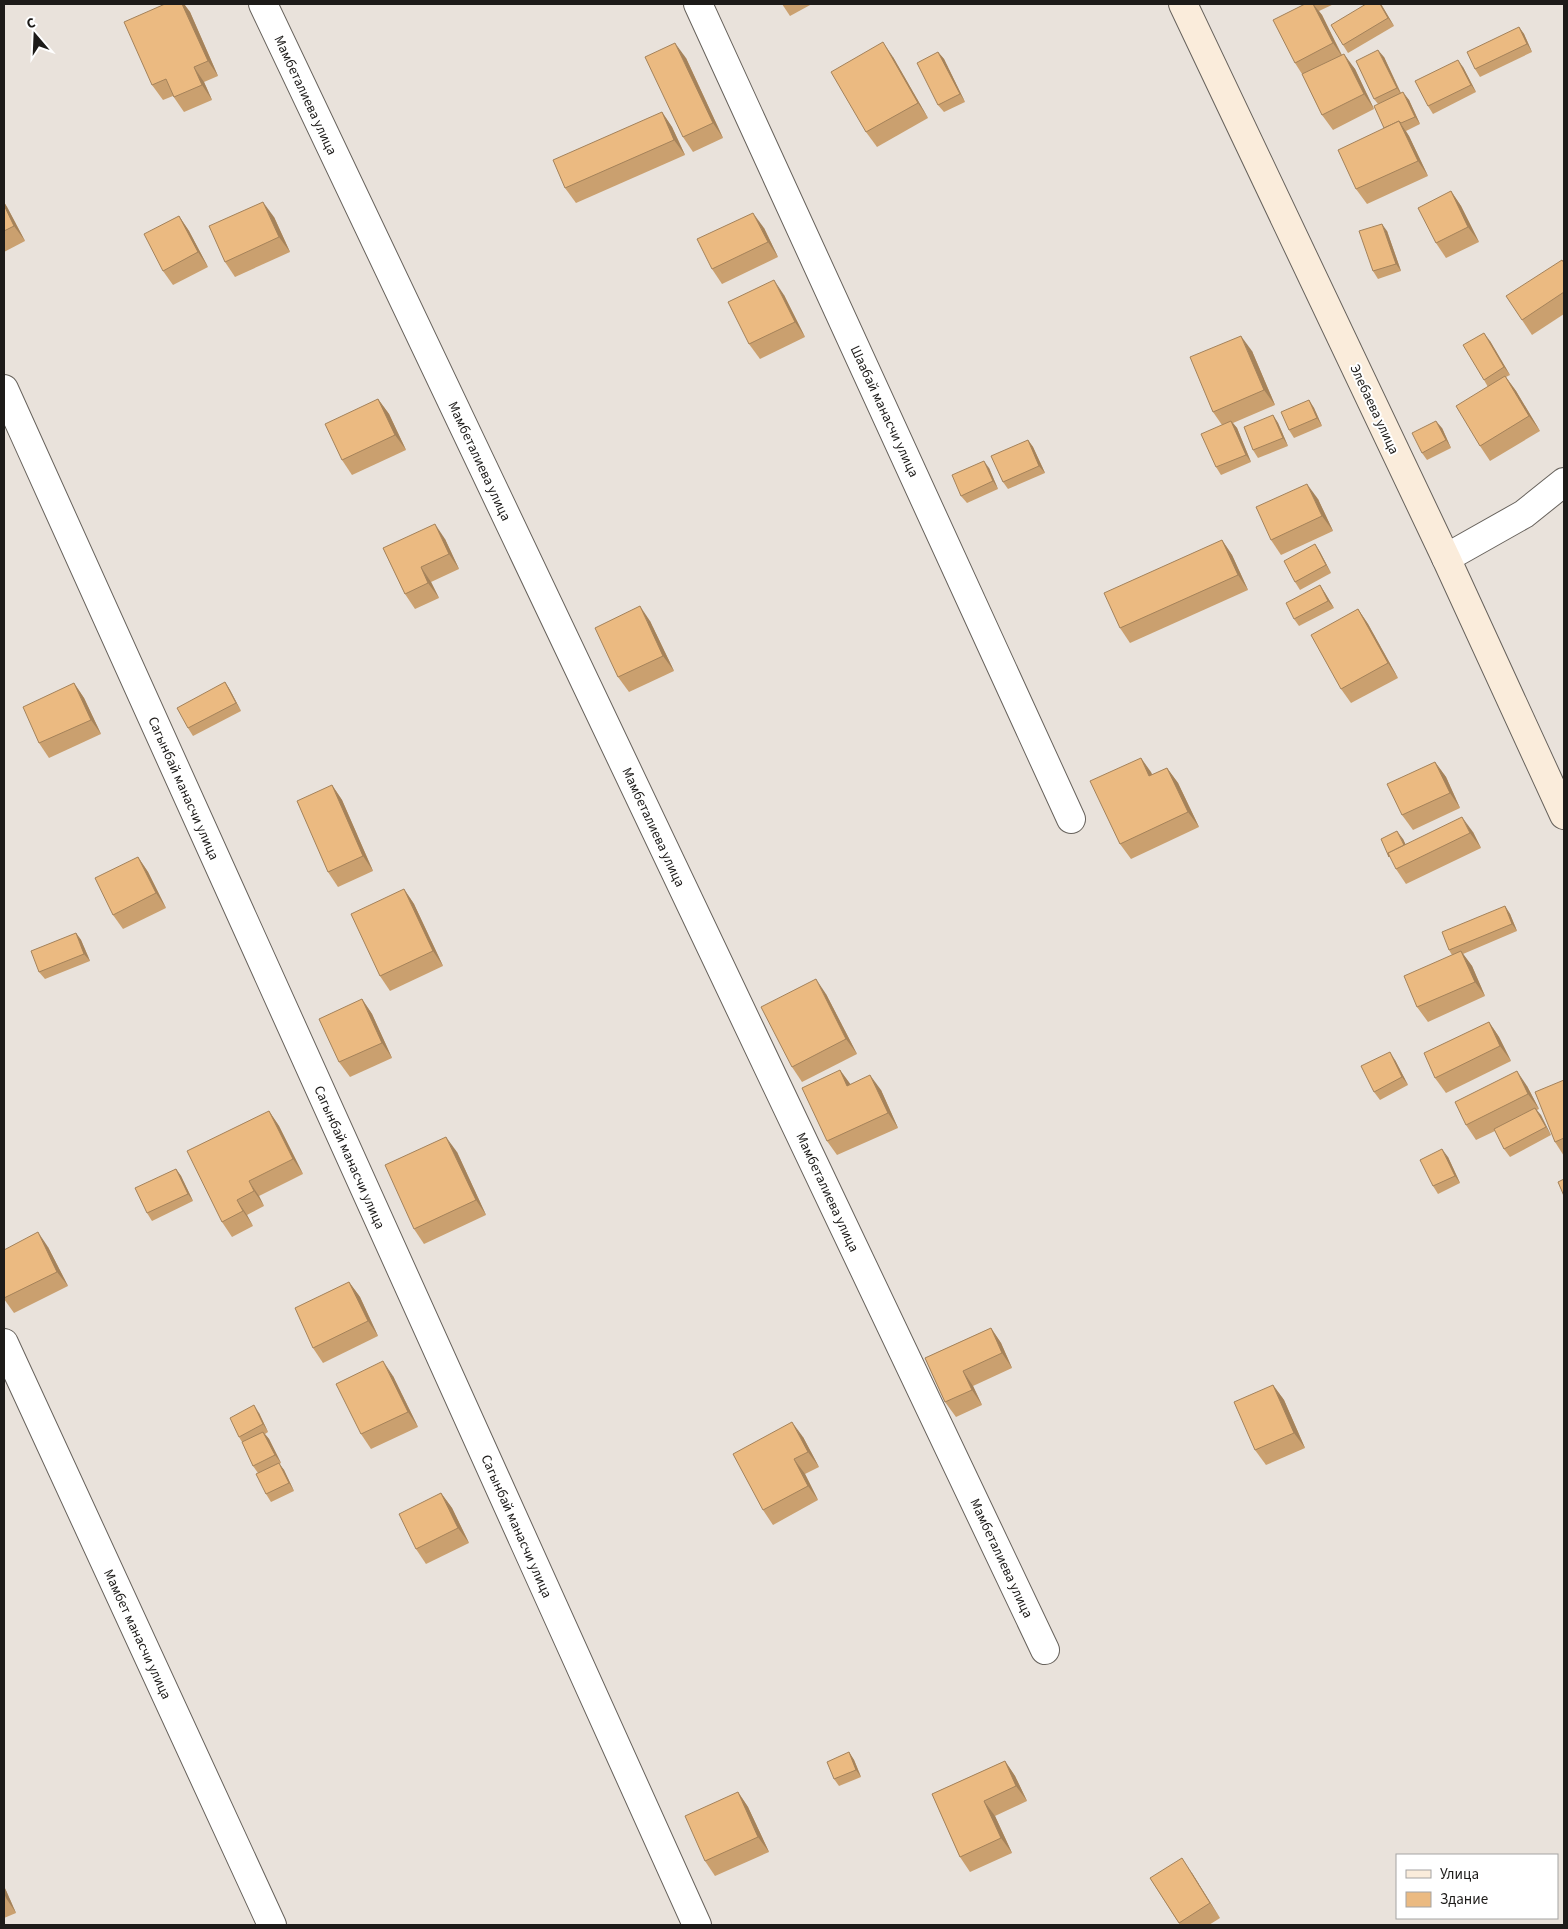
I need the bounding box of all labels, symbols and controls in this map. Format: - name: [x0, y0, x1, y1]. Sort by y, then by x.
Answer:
- north arrow: [10, 10, 60, 60]
- text: С: [24, 13, 38, 34]
- street label: Мамбеталиева улица: [269, 32, 342, 158]
- street label: Шаабай манасчи улица: [845, 342, 923, 481]
- street label: Элебаева улица: [1344, 361, 1404, 458]
- street label: Мамбеталиева улица: [443, 398, 516, 524]
- street label: Сагынбай манасчи улица: [142, 714, 224, 863]
- street label: Мамбеталиева улица: [617, 764, 690, 890]
- street label: Сагынбай манасчи улица: [308, 1083, 390, 1232]
- street label: Мамбеталиева улица: [791, 1129, 864, 1255]
- street label: Сагынбай манасчи улица: [475, 1452, 557, 1601]
- street label: Мамбеталиева улица: [965, 1495, 1038, 1621]
- street label: Мамбет манасчи улица: [98, 1566, 176, 1703]
- legend: [1396, 1854, 1558, 1919]
- text: Улица: [1440, 1864, 1479, 1885]
- text: Здание: [1440, 1889, 1488, 1910]

